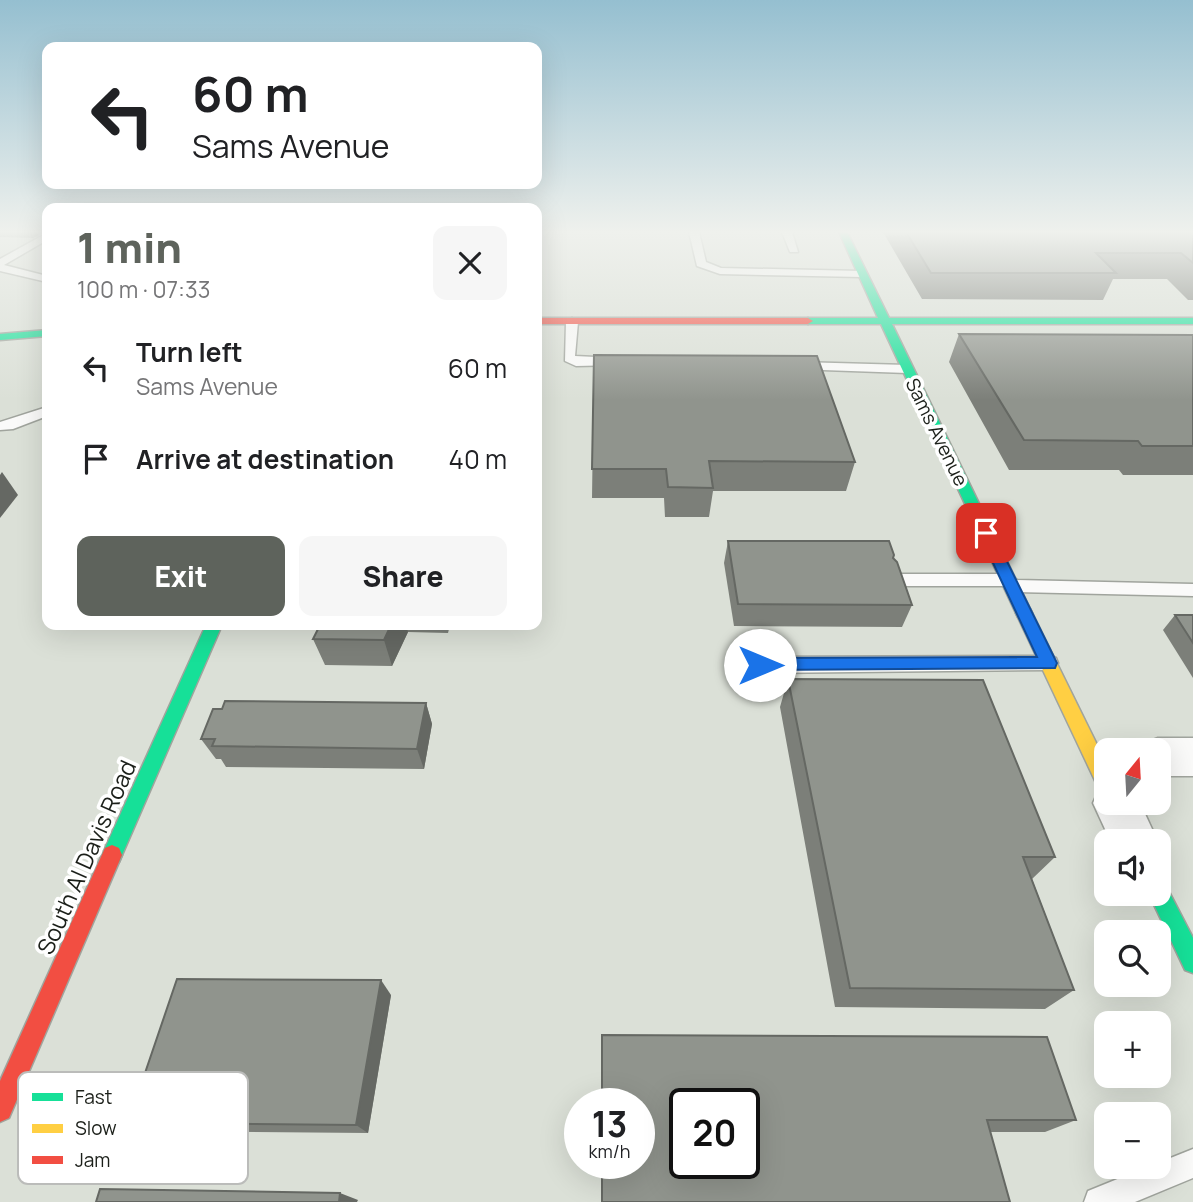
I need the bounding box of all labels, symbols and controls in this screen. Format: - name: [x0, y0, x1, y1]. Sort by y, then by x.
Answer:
- text: 60 m: [192, 60, 309, 127]
- icon: left: [77, 70, 168, 161]
- text: Sams Avenue: [192, 124, 389, 168]
- text: 1 min: [77, 218, 182, 276]
- button: close: [433, 226, 507, 300]
- text: 100 m · 07:33: [77, 273, 210, 305]
- text: Turn left: [136, 334, 243, 370]
- icon: left: [77, 349, 115, 387]
- text: 60 m: [448, 350, 507, 386]
- text: Sams Avenue: [136, 370, 278, 402]
- street label: Sams Avenue: [900, 374, 974, 490]
- icon: arrive: [77, 440, 115, 478]
- text: Arrive at destination: [136, 441, 394, 477]
- text: 40 m: [449, 441, 507, 477]
- pin: [956, 503, 1016, 563]
- icon: arrive: [967, 514, 1005, 552]
- button: Exit: [77, 536, 285, 616]
- button: Share: [299, 536, 507, 616]
- position arrow: [723, 628, 797, 702]
- north arrow: [1094, 738, 1171, 816]
- map controls: [1094, 738, 1171, 1179]
- street label: South Al Davis Road: [29, 755, 143, 959]
- button: sound: [1094, 829, 1171, 906]
- button: search: [1094, 920, 1171, 997]
- button: +: [1094, 1011, 1171, 1088]
- legend: [18, 1072, 248, 1184]
- text: Fast: [75, 1084, 112, 1110]
- speed limit sign: 20: [669, 1088, 760, 1179]
- text: 13: [592, 1100, 627, 1148]
- button: −: [1094, 1102, 1171, 1179]
- text: Slow: [75, 1115, 117, 1141]
- text: km/h: [589, 1139, 630, 1163]
- text: Jam: [75, 1147, 110, 1173]

